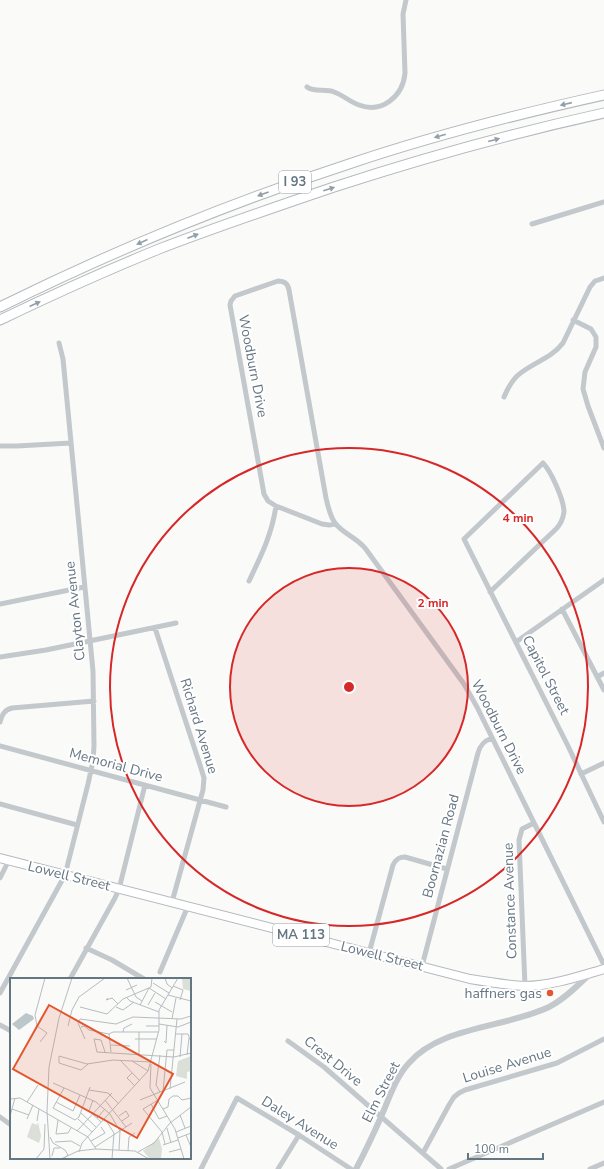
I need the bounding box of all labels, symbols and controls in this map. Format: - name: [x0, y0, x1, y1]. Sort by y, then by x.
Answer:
- one-way arrow: [560, 101, 572, 107]
- one-way arrow: [434, 133, 446, 139]
- one-way arrow: [488, 136, 500, 142]
- road number: I 93: [279, 171, 311, 193]
- one-way arrow: [324, 186, 336, 192]
- one-way arrow: [257, 191, 269, 197]
- one-way arrow: [188, 233, 200, 239]
- one-way arrow: [136, 239, 148, 245]
- one-way arrow: [30, 301, 41, 307]
- street label: Woodburn Drive: [234, 313, 272, 419]
- text: 4 min: [502, 510, 534, 526]
- street label: Clayton Avenue: [60, 560, 90, 662]
- text: 2 min: [417, 595, 449, 611]
- street label: Capitol Street: [518, 632, 574, 718]
- street label: Richard Avenue: [175, 676, 223, 776]
- street label: Woodburn Drive: [467, 676, 531, 778]
- centre of rings: [342, 680, 356, 694]
- street label: Memorial Drive: [67, 743, 165, 787]
- street label: Boornazian Road: [418, 792, 464, 900]
- street label: Constance Avenue: [498, 842, 522, 960]
- street label: Lowell Street: [26, 857, 112, 895]
- road number: MA 113: [273, 924, 329, 946]
- street label: Lowell Street: [339, 937, 425, 975]
- inset map: [10, 978, 191, 1159]
- place label: haffners gas: [464, 984, 542, 1003]
- marker: haffners gas: [545, 988, 555, 998]
- street label: Crest Drive: [300, 1032, 366, 1090]
- street label: Louise Avenue: [460, 1042, 554, 1088]
- street label: Elm Street: [358, 1058, 405, 1126]
- street label: Daley Avenue: [258, 1092, 342, 1154]
- scale bar: [468, 1135, 543, 1161]
- text: 100 m: [474, 1141, 509, 1157]

